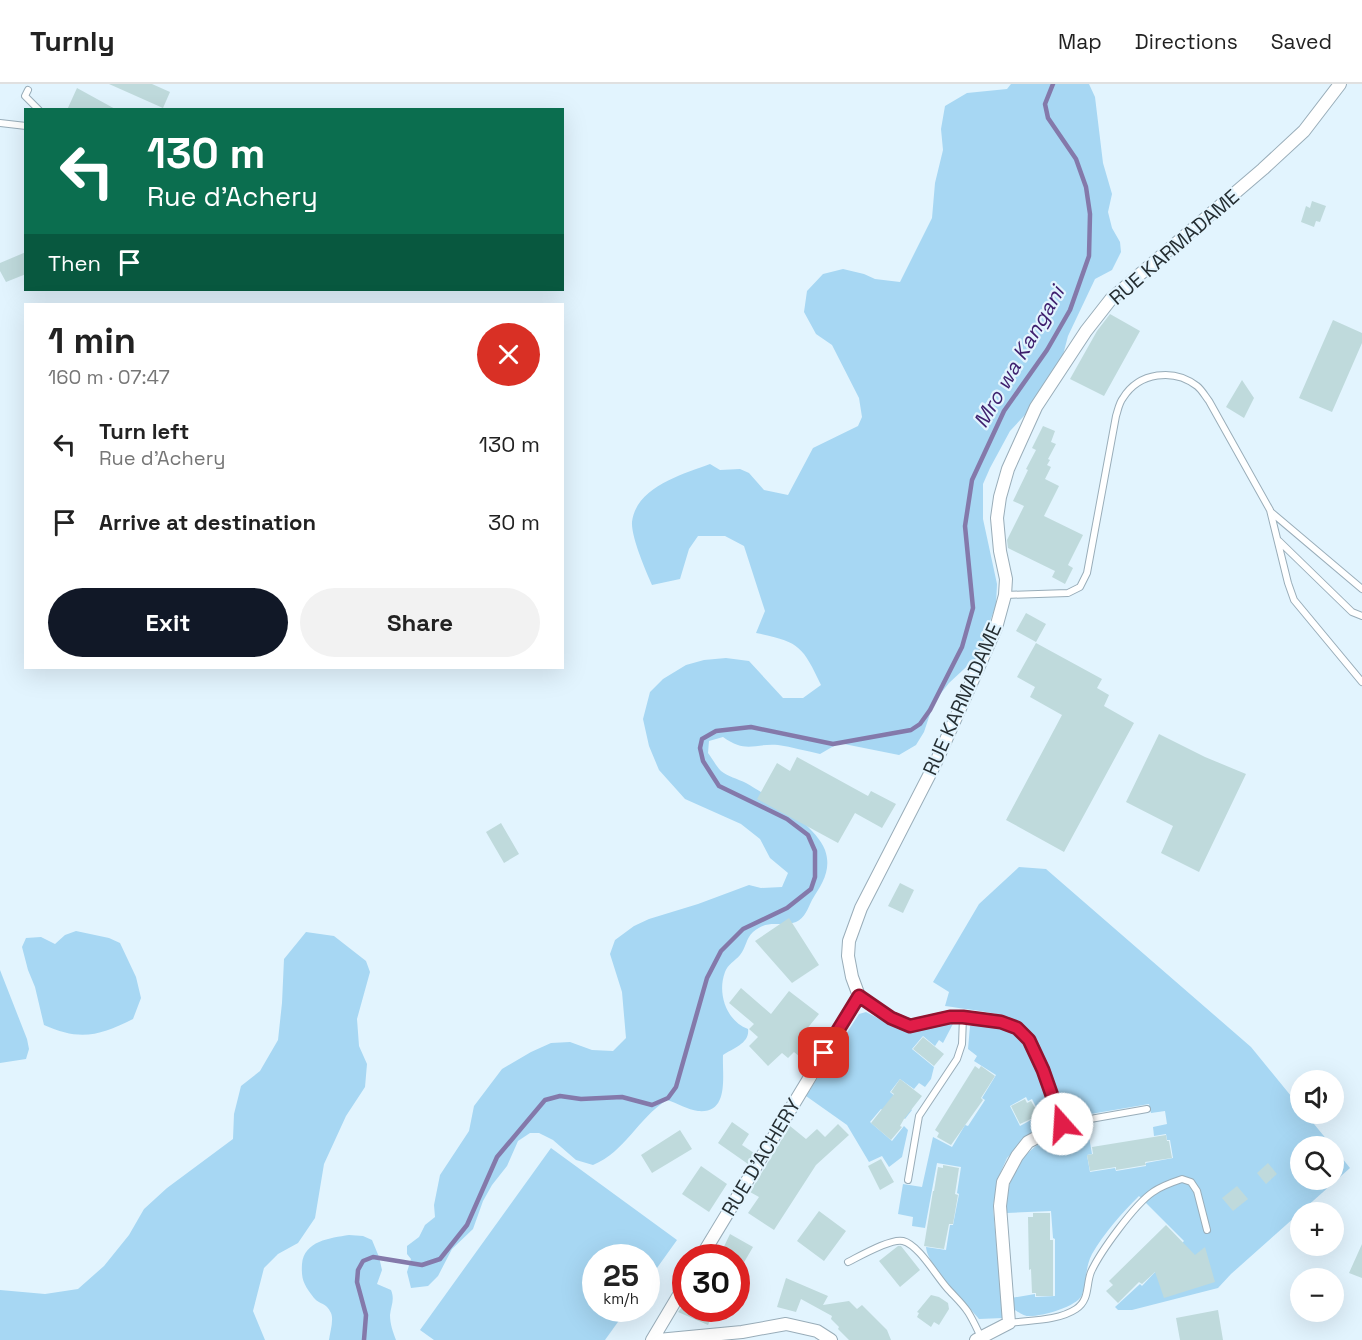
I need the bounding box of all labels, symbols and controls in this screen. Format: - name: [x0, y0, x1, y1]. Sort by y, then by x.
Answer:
- text: Turnly: [30, 23, 115, 59]
- text: Map: [1058, 28, 1102, 55]
- text: Directions: [1135, 28, 1238, 55]
- text: Saved: [1271, 28, 1332, 55]
- text: 130 m: [147, 127, 265, 180]
- icon: left: [48, 132, 126, 210]
- text: Rue d'Achery: [147, 179, 318, 214]
- street label: RUE KARMADAME: [1104, 183, 1244, 311]
- icon: arrive: [113, 246, 146, 279]
- text: Then: [48, 249, 101, 277]
- water label: Mro wa Kangani: [967, 278, 1072, 433]
- text: 1 min: [48, 318, 136, 364]
- button: close: [477, 323, 540, 386]
- text: 160 m · 07:47: [48, 364, 170, 390]
- text: Turn left: [99, 417, 189, 445]
- icon: left: [48, 428, 81, 461]
- text: 130 m: [479, 430, 540, 458]
- text: Rue d'Achery: [99, 445, 225, 471]
- icon: arrive: [48, 506, 81, 539]
- text: Arrive at destination: [99, 508, 316, 536]
- text: 30 m: [488, 508, 540, 536]
- button: Exit: [48, 588, 288, 657]
- button: Share: [300, 588, 540, 657]
- street label: RUE KARMADAME: [917, 619, 1007, 779]
- pin: [798, 1027, 849, 1078]
- icon: arrive: [807, 1036, 840, 1069]
- map controls: [1290, 1070, 1344, 1322]
- button: sound: [1290, 1070, 1344, 1124]
- position arrow: [1030, 1092, 1094, 1156]
- street label: RUE D'ACHERY: [716, 1093, 806, 1221]
- button: search: [1290, 1136, 1344, 1190]
- button: +: [1290, 1202, 1344, 1256]
- speed limit sign: 30: [672, 1244, 750, 1322]
- text: 25: [603, 1256, 639, 1295]
- button: −: [1290, 1268, 1344, 1322]
- text: km/h: [603, 1289, 639, 1308]

